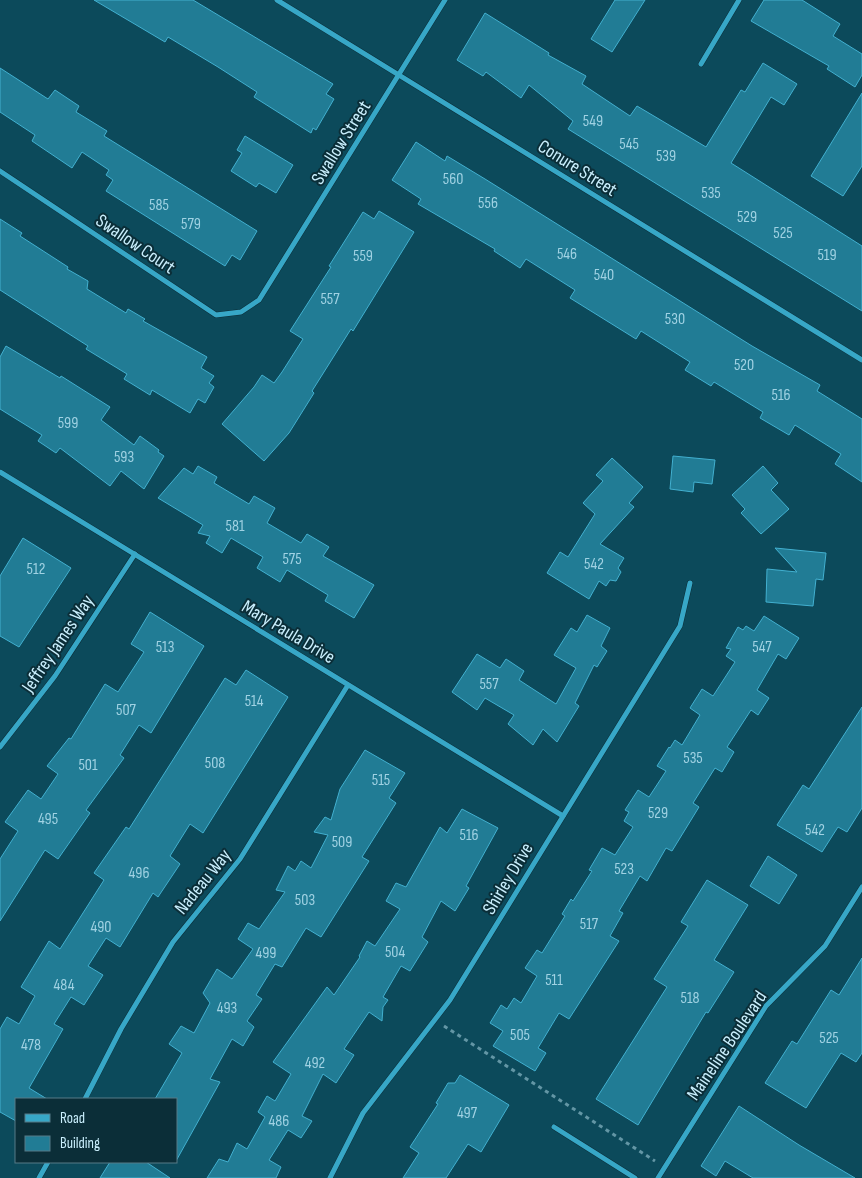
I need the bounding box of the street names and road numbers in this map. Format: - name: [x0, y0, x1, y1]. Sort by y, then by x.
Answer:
- street label: Swallow Street: [306, 96, 376, 189]
- street label: Conure Street: [533, 135, 621, 202]
- street label: Swallow Court: [91, 209, 179, 279]
- street label: Jeffrey James Way: [17, 590, 100, 698]
- street label: Mary Paula Drive: [237, 595, 339, 669]
- street label: Shirley Drive: [478, 839, 539, 919]
- street label: Nadeau Way: [170, 844, 237, 919]
- street label: Maineline Boulevard: [682, 987, 772, 1105]

